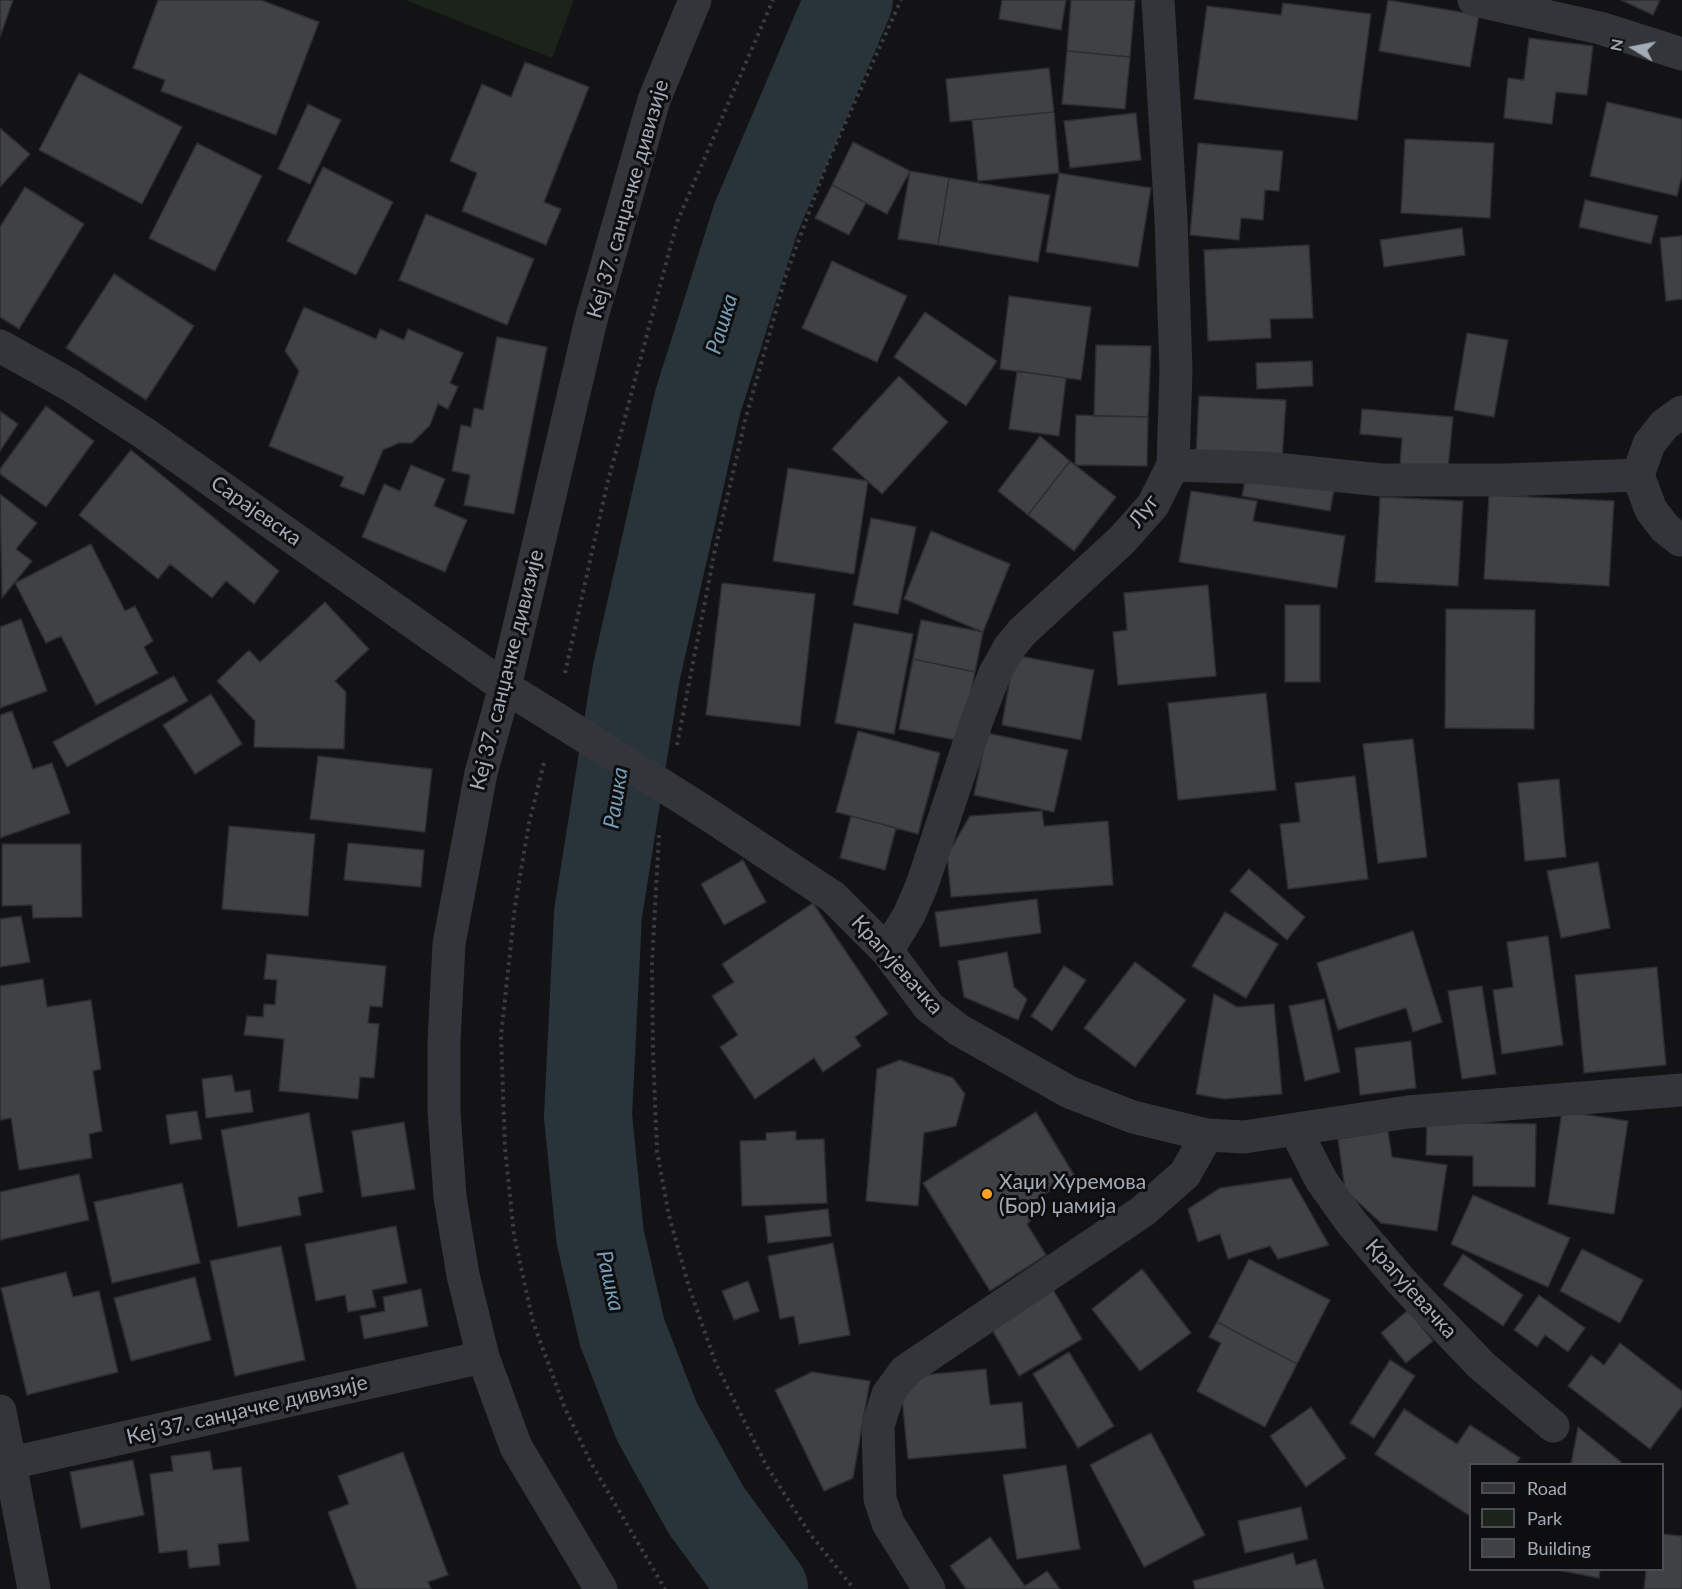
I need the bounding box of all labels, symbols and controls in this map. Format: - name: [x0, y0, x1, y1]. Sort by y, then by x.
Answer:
- north arrow: [1604, 18, 1664, 78]
- text: N: [1605, 37, 1626, 53]
- street label: Кеј 37. санџачке дивизије: [582, 77, 674, 321]
- water label: Рашка: [700, 291, 744, 357]
- street label: Сарајевска: [206, 471, 306, 551]
- street label: Луг: [1124, 490, 1164, 532]
- street label: Кеј 37. санџачке дивизије: [465, 547, 549, 793]
- water label: Рашка: [598, 766, 634, 830]
- street label: Крагујевачка: [846, 910, 948, 1020]
- place label: Хаџи Хуремова (Бор) џамија: [999, 1169, 1146, 1219]
- marker: Хаџи Хуремова (Бор) џамија: [980, 1187, 994, 1201]
- street label: Крагујевачка: [1360, 1234, 1462, 1344]
- water label: Рашка: [590, 1248, 630, 1314]
- street label: Кеј 37. санџачке дивизије: [124, 1370, 370, 1450]
- legend: [1469, 1463, 1664, 1571]
- text: Road: [1527, 1477, 1567, 1499]
- text: Park: [1527, 1507, 1562, 1529]
- text: Building: [1527, 1537, 1591, 1559]

